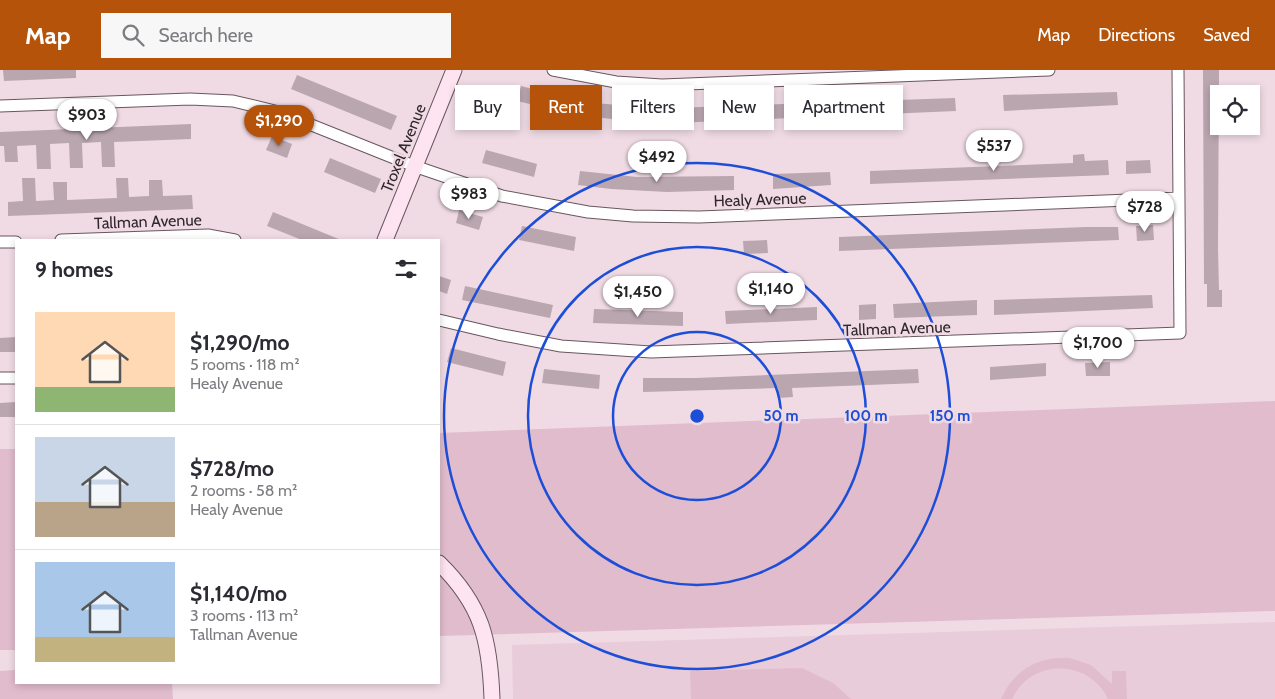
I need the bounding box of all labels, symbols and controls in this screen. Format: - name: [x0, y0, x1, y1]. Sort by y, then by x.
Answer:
- search box: [101, 13, 451, 58]
- text: Map: [25, 21, 71, 50]
- icon: search: [119, 21, 147, 49]
- text: Search here: [159, 24, 253, 47]
- text: Map: [1037, 24, 1070, 46]
- text: Directions: [1098, 24, 1175, 46]
- text: Saved: [1203, 24, 1250, 46]
- chip: Buy: [455, 85, 520, 130]
- chip: Rent: [530, 85, 602, 130]
- chip: Filters: [612, 85, 694, 130]
- chip: New: [704, 85, 774, 130]
- chip: Apartment: [784, 85, 903, 130]
- map controls: [1210, 85, 1260, 135]
- button: locate: [1210, 85, 1260, 135]
- pin: $903: [57, 98, 117, 141]
- street label: Troxel Avenue: [377, 101, 430, 195]
- pin: $1,290: [238, 104, 320, 147]
- text: $903: [68, 105, 106, 124]
- text: $1,290: [255, 111, 303, 130]
- pin: $537: [964, 129, 1024, 172]
- text: $537: [977, 136, 1011, 155]
- pin: $492: [627, 140, 687, 183]
- text: $492: [639, 147, 675, 166]
- pin: $983: [439, 178, 499, 220]
- text: $983: [451, 184, 487, 203]
- street label: Healy Avenue: [713, 188, 807, 211]
- pin: $728: [1115, 190, 1175, 233]
- text: $728: [1127, 197, 1163, 216]
- street label: Tallman Avenue: [94, 210, 202, 233]
- icon: filters: [392, 255, 420, 283]
- text: 9 homes: [35, 257, 113, 282]
- pin: $1,140: [730, 272, 812, 315]
- pin: $1,450: [597, 276, 679, 318]
- text: $1,140: [748, 279, 794, 298]
- text: $1,450: [614, 282, 662, 301]
- street label: Tallman Avenue: [843, 317, 951, 340]
- pin: $1,700: [1057, 326, 1139, 369]
- text: $1,290/mo: [190, 330, 289, 355]
- icon: home: [75, 332, 135, 392]
- text: $1,700: [1073, 333, 1123, 352]
- text: 5 rooms · 118 m²: [190, 355, 299, 374]
- text: Healy Avenue: [190, 374, 283, 393]
- centre of rings: [688, 407, 706, 425]
- text: 50 m: [763, 407, 799, 425]
- text: 100 m: [844, 407, 888, 425]
- text: 150 m: [930, 407, 970, 425]
- text: $728/mo: [190, 456, 274, 481]
- icon: home: [75, 457, 135, 517]
- text: 2 rooms · 58 m²: [190, 481, 297, 500]
- text: Healy Avenue: [190, 500, 283, 519]
- text: $1,140/mo: [190, 581, 287, 606]
- icon: home: [75, 582, 135, 642]
- text: 3 rooms · 113 m²: [190, 606, 298, 625]
- text: Tallman Avenue: [190, 625, 298, 644]

